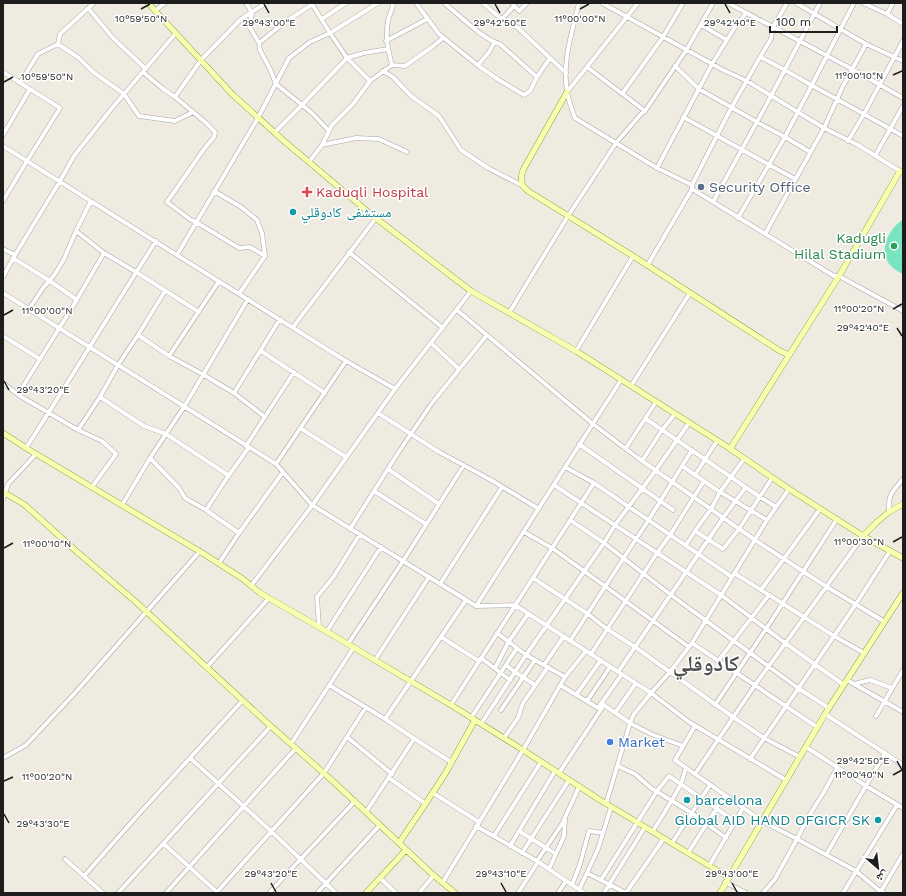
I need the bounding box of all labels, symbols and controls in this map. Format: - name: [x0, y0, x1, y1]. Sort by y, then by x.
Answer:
- scale bar: [770, 8, 837, 34]
- text: 10°59'50"N: [115, 13, 167, 24]
- text: 11°00'00"N: [555, 13, 606, 24]
- text: 100 m: [776, 15, 811, 29]
- text: 29°43'00"E: [242, 17, 296, 28]
- text: 29°42'50"E: [473, 17, 527, 28]
- text: 29°42'40"E: [704, 17, 756, 28]
- text: 11°00'10"N: [835, 70, 883, 81]
- text: 10°59'50"N: [21, 71, 73, 82]
- place label: Security Office: [709, 179, 811, 195]
- marker: Security Office: [696, 182, 706, 192]
- place label: Kaduqli Hospital: [316, 184, 429, 200]
- marker: Kaduqli Hospital: [301, 186, 313, 198]
- place label: مستشفى كادوقلي: [301, 204, 391, 224]
- marker: مستشفى كادوقلي: [288, 207, 298, 217]
- place label: Kadugli Hilal Stadium: [794, 230, 886, 262]
- marker: Kadugli Hilal Stadium: [889, 241, 899, 251]
- text: 11°00'20"N: [834, 303, 884, 314]
- text: 11°00'00"N: [22, 305, 73, 316]
- text: 29°42'40"E: [837, 322, 889, 333]
- text: 29°43'20"E: [16, 384, 70, 395]
- text: 11°00'30"N: [834, 536, 884, 547]
- text: 11°00'10"N: [23, 538, 71, 549]
- district label: كادوقلي: [673, 651, 740, 680]
- place label: Market: [618, 734, 665, 750]
- marker: Market: [605, 737, 615, 747]
- text: 29°42'50"E: [836, 755, 890, 766]
- text: 11°00'40"N: [834, 769, 884, 780]
- text: 11°00'20"N: [22, 771, 72, 782]
- place label: barcelona: [695, 792, 762, 808]
- marker: barcelona: [682, 795, 692, 805]
- place label: Global AID HAND OFGICR SK: [675, 812, 870, 828]
- marker: Global AID HAND OFGICR SK: [873, 815, 883, 825]
- text: 29°43'30"E: [16, 818, 70, 829]
- north arrow: [858, 848, 898, 888]
- text: ش: [873, 867, 891, 885]
- text: 29°43'20"E: [244, 868, 298, 879]
- text: 29°43'10"E: [475, 868, 527, 879]
- text: 29°43'00"E: [705, 868, 759, 879]

